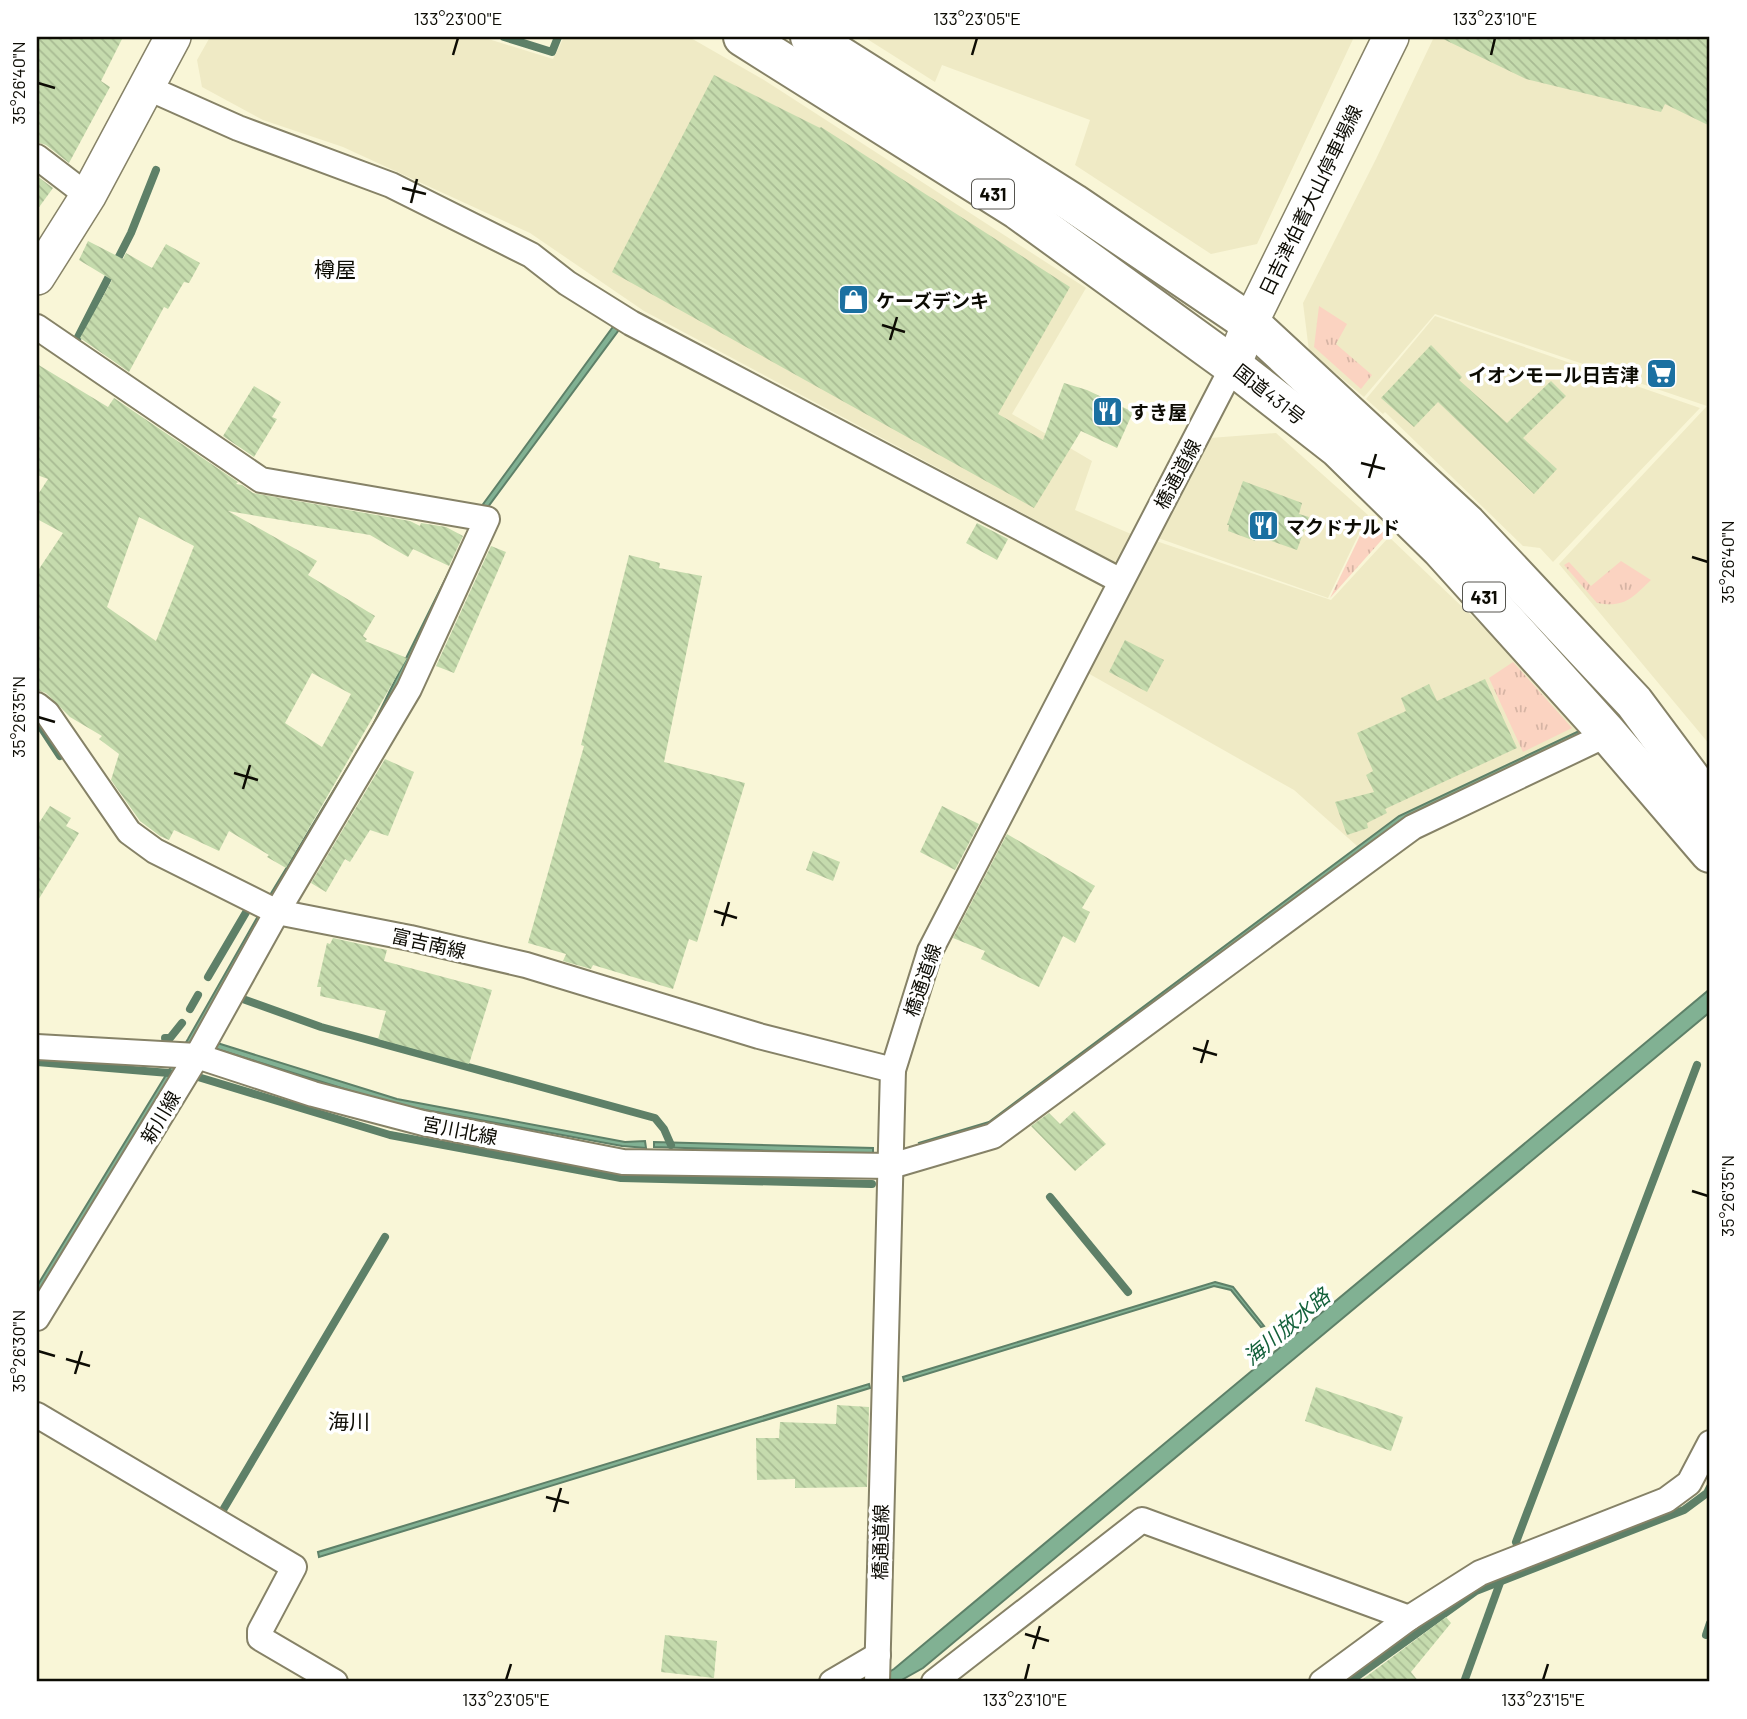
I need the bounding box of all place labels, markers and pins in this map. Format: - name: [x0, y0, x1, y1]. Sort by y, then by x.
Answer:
- shop icon: ケーズデンキ: [836, 283, 870, 317]
- place label: ケーズデンキ: [876, 289, 989, 312]
- supermarket icon: イオンモール日吉津: [1645, 357, 1679, 391]
- place label: イオンモール日吉津: [1468, 363, 1639, 386]
- restaurant icon: すき屋: [1090, 394, 1124, 428]
- place label: すき屋: [1130, 400, 1187, 423]
- restaurant icon: マクドナルド: [1246, 509, 1280, 543]
- place label: マクドナルド: [1286, 515, 1400, 538]

